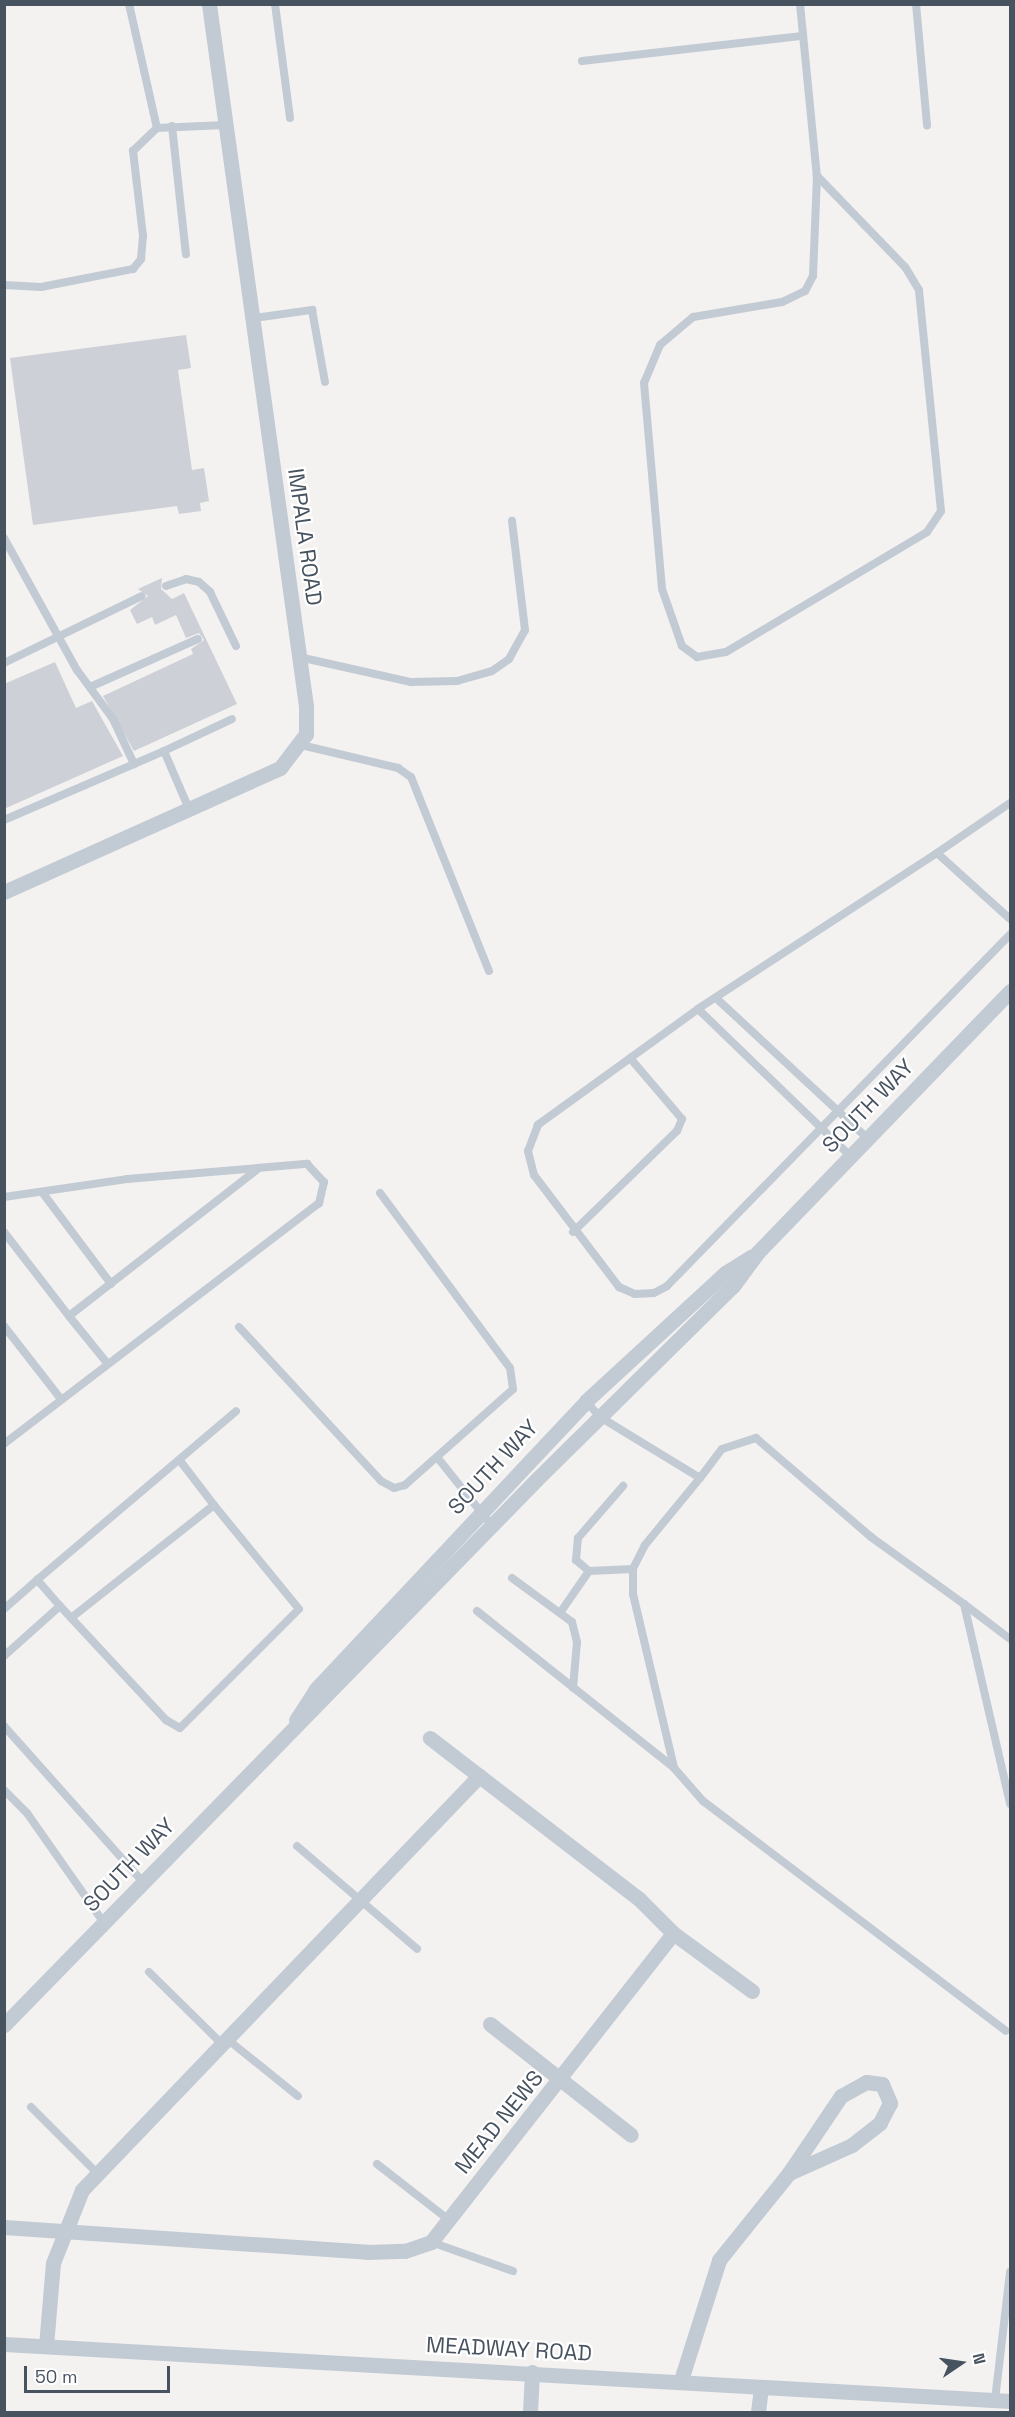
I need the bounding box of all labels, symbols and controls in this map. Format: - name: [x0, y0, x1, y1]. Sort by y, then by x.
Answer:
- street label: IMPALA ROAD: [282, 467, 328, 607]
- street label: SOUTH WAY: [817, 1054, 919, 1158]
- street label: SOUTH WAY: [442, 1414, 544, 1520]
- street label: SOUTH WAY: [78, 1813, 180, 1917]
- street label: MEAD NEWS: [449, 2065, 549, 2179]
- street label: MEADWAY ROAD: [425, 2331, 593, 2367]
- north arrow: [931, 2333, 991, 2393]
- text: N: [968, 2351, 990, 2366]
- scale bar: [27, 2354, 172, 2392]
- text: 50 m: [35, 2365, 77, 2388]

